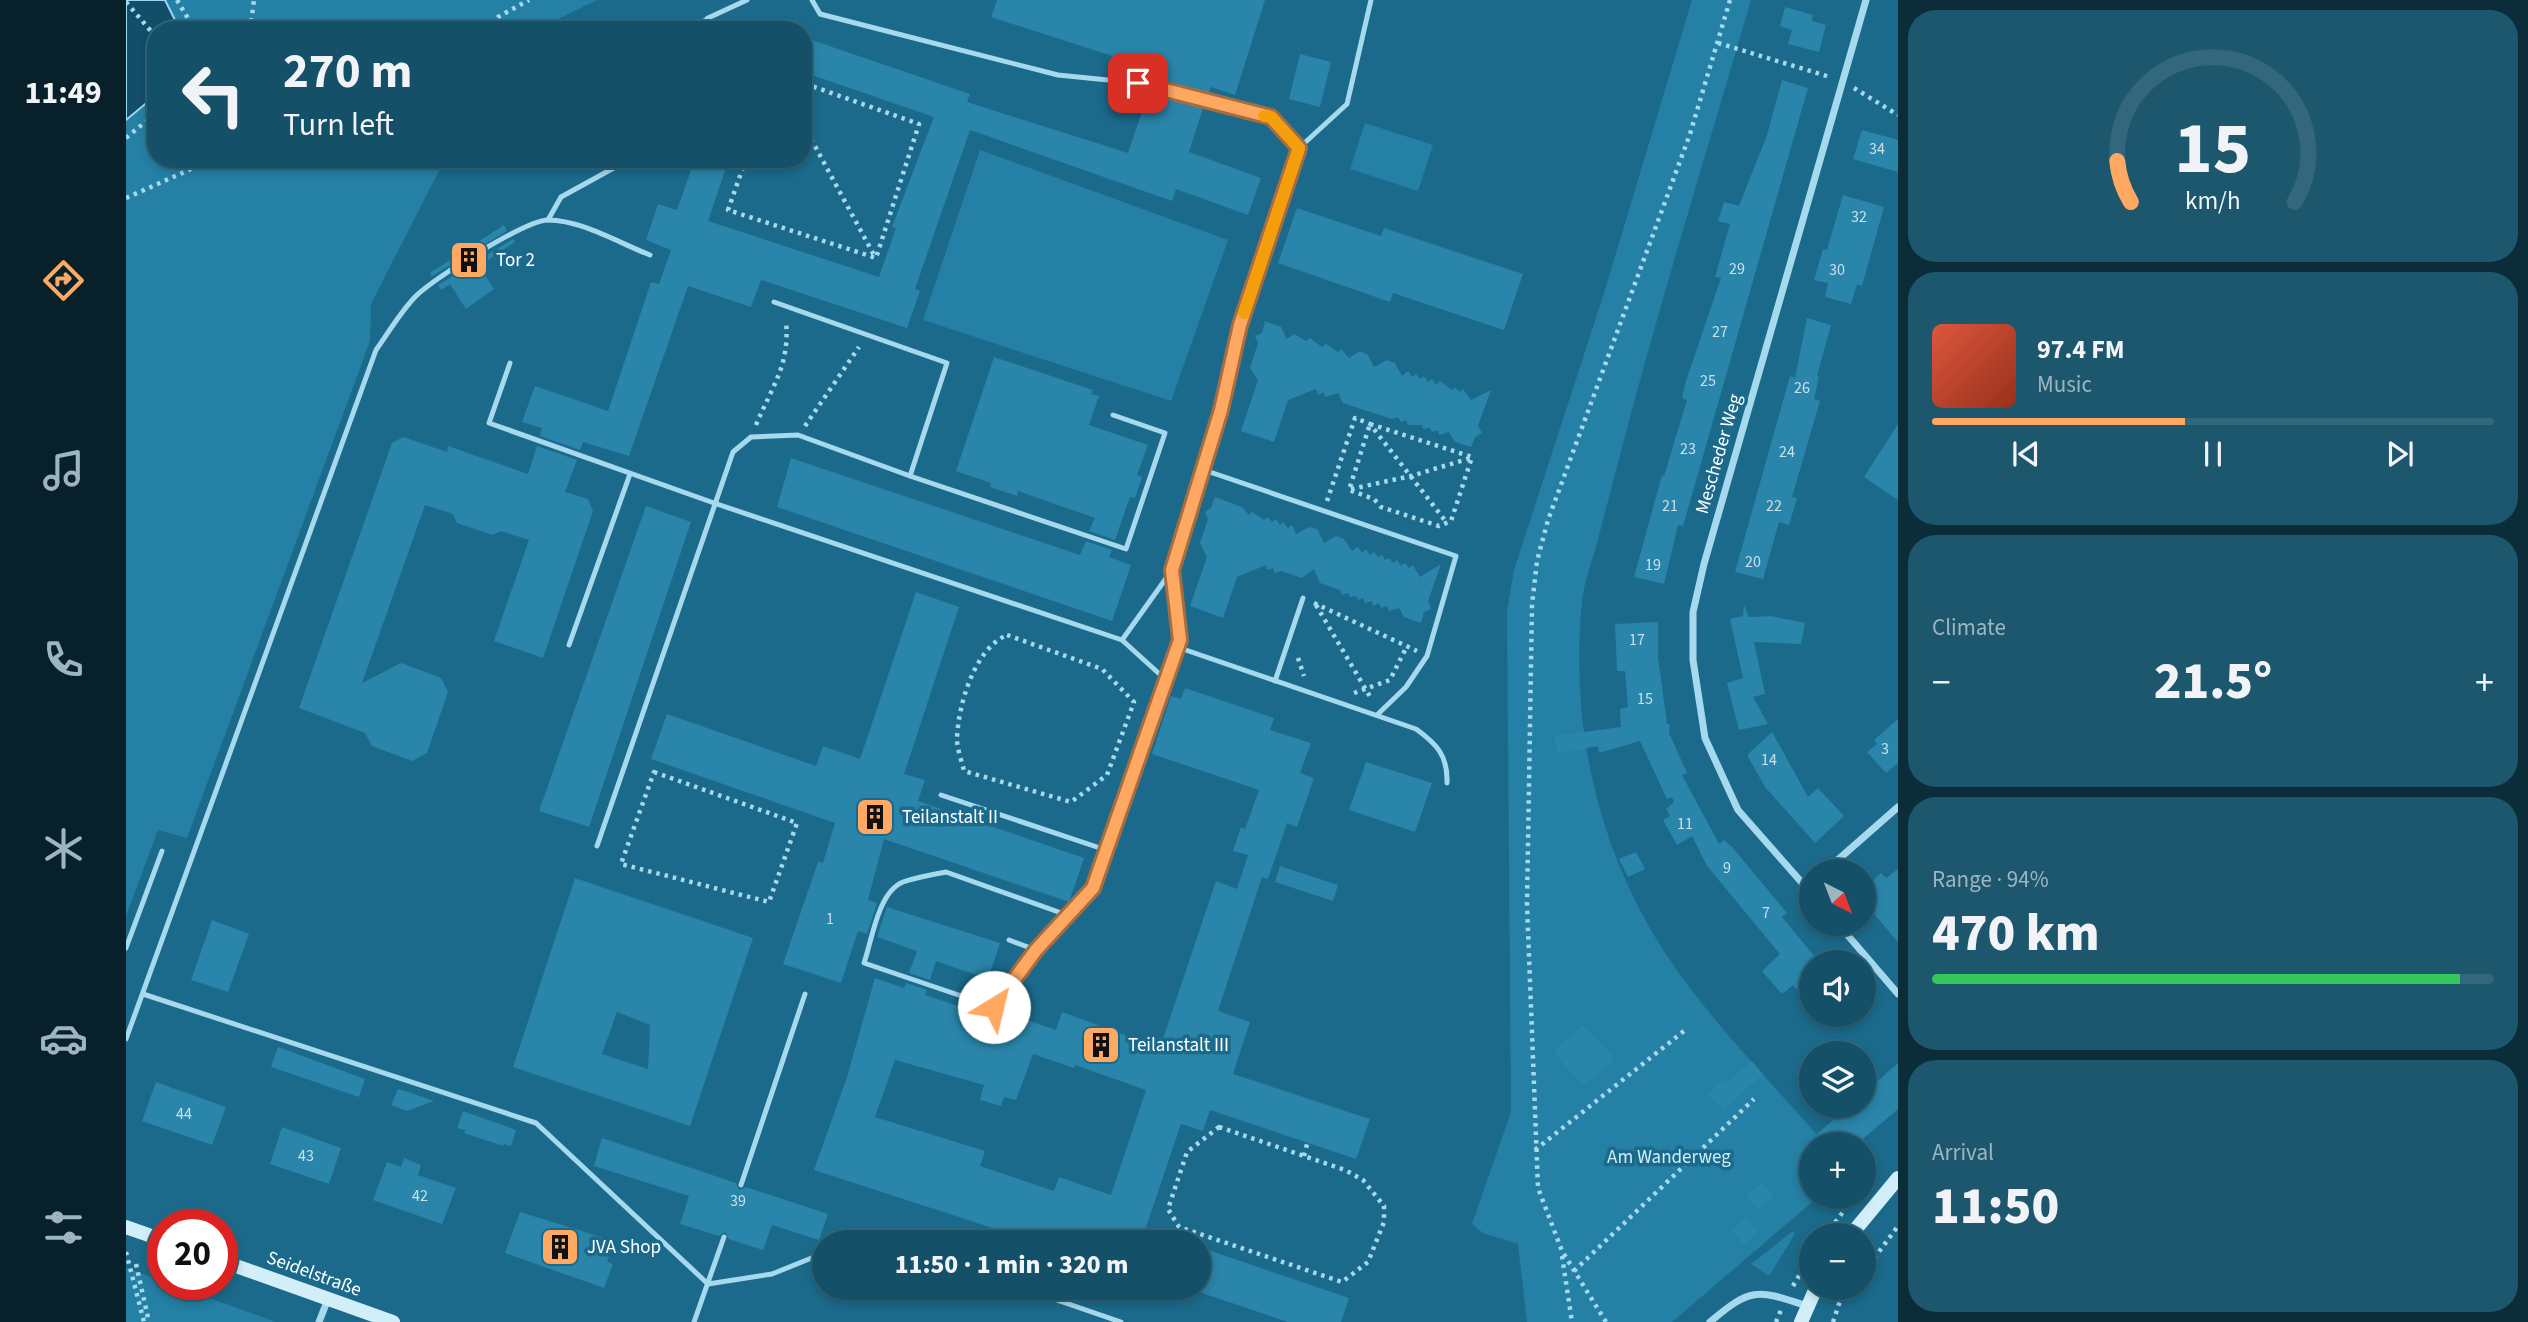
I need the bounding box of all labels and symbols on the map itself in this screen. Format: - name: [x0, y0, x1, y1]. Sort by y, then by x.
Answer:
- pin: [1108, 53, 1168, 113]
- house number: 34: [1869, 138, 1885, 160]
- house number: 32: [1851, 206, 1867, 228]
- building icon: Tor 2: [448, 239, 490, 281]
- place label: Tor 2: [496, 247, 535, 274]
- house number: 29: [1729, 258, 1745, 280]
- house number: 30: [1829, 259, 1845, 281]
- house number: 27: [1712, 321, 1728, 343]
- house number: 25: [1700, 370, 1716, 392]
- house number: 26: [1794, 377, 1810, 399]
- street label: Mescheder Weg: [1689, 390, 1749, 517]
- house number: 23: [1680, 438, 1696, 460]
- house number: 24: [1779, 441, 1795, 463]
- house number: 21: [1662, 495, 1678, 517]
- house number: 22: [1766, 495, 1782, 517]
- house number: 20: [1745, 551, 1761, 573]
- house number: 19: [1645, 554, 1661, 576]
- house number: 17: [1629, 629, 1645, 651]
- house number: 15: [1637, 688, 1653, 710]
- house number: 3: [1881, 738, 1889, 760]
- house number: 14: [1761, 749, 1777, 771]
- building icon: Teilanstalt II: [854, 796, 896, 838]
- place label: Teilanstalt II: [902, 804, 998, 831]
- house number: 11: [1677, 813, 1693, 835]
- house number: 9: [1723, 857, 1731, 879]
- north arrow: [1799, 859, 1876, 936]
- house number: 7: [1762, 902, 1770, 924]
- house number: 1: [826, 908, 834, 930]
- position arrow: [957, 970, 1031, 1044]
- building icon: Teilanstalt III: [1080, 1024, 1122, 1066]
- place label: Teilanstalt III: [1128, 1032, 1229, 1059]
- house number: 44: [176, 1103, 192, 1125]
- park label: Am Wanderweg: [1607, 1144, 1731, 1171]
- house number: 43: [298, 1145, 314, 1167]
- house number: 42: [412, 1185, 428, 1207]
- house number: 39: [730, 1190, 746, 1212]
- speed limit sign: 20: [147, 1209, 238, 1300]
- building icon: JVA Shop: [539, 1226, 581, 1268]
- place label: JVA Shop: [587, 1234, 661, 1261]
- street label: Seidelstraße: [263, 1244, 365, 1304]

